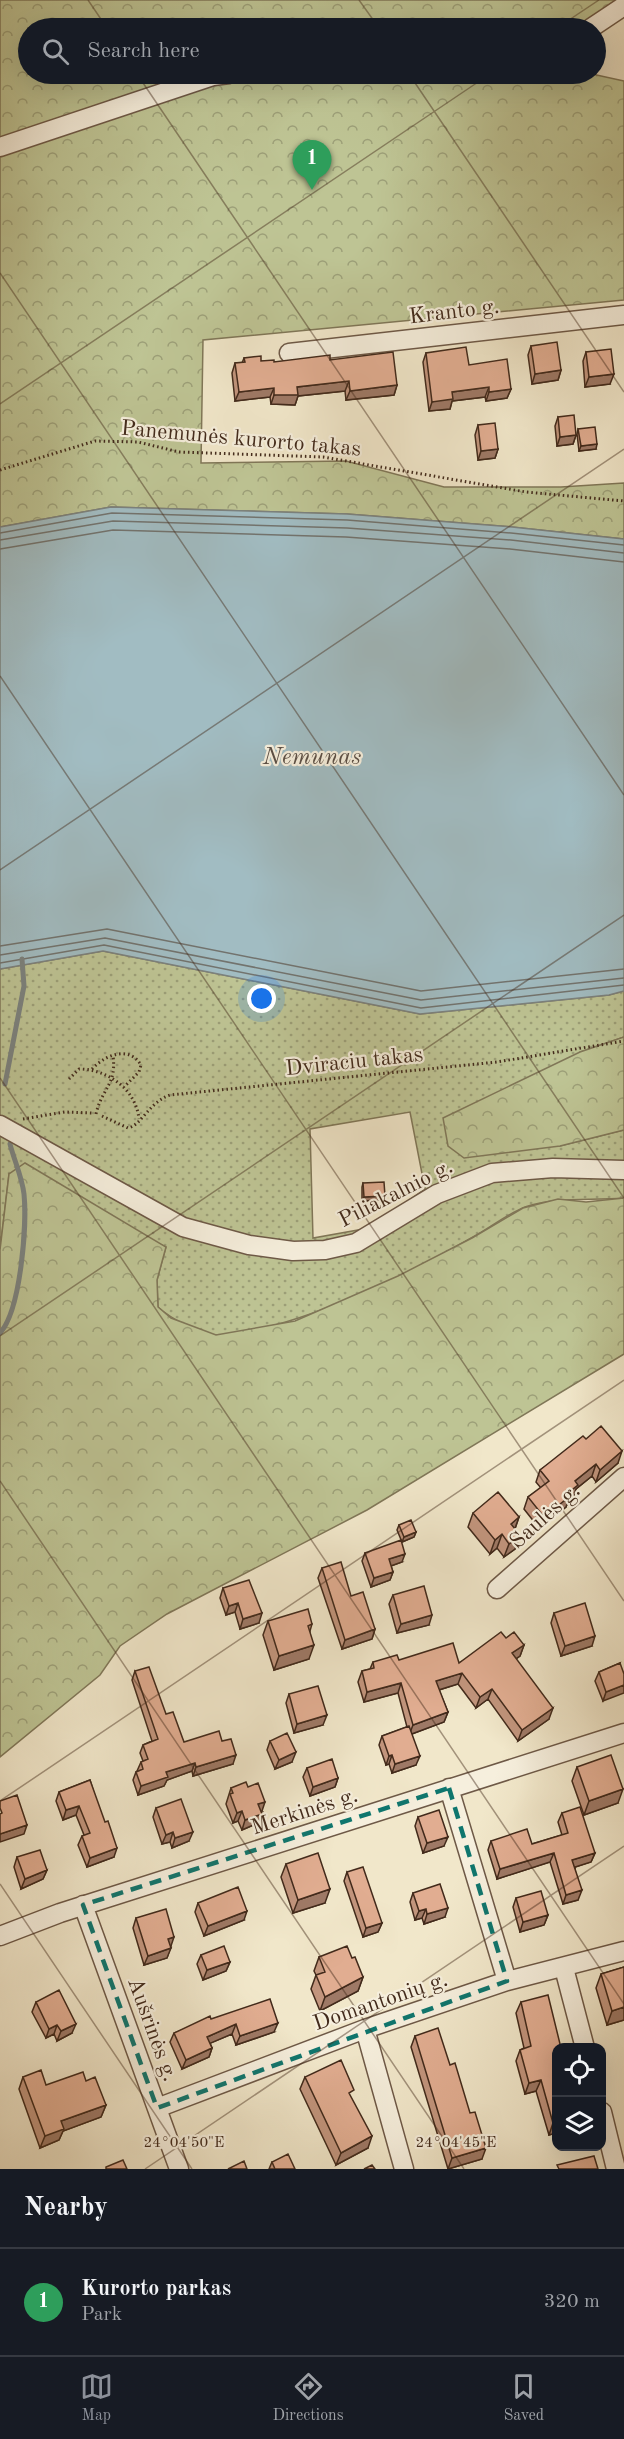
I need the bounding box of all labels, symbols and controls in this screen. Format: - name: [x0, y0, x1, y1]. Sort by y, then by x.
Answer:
- search box: [18, 18, 606, 84]
- icon: search: [39, 35, 72, 68]
- text: Search here: [87, 40, 200, 62]
- pin: 1: [292, 140, 332, 190]
- street label: Kranto g.: [408, 296, 501, 328]
- street label: Panemunės kurorto takas: [120, 418, 362, 460]
- water label: Nemunas: [262, 746, 361, 770]
- your location: [247, 984, 276, 1013]
- street label: Dviraciu takas: [284, 1044, 424, 1080]
- street label: Piliakalnio g.: [335, 1156, 457, 1232]
- street label: Saulės g.: [506, 1480, 585, 1553]
- street label: Merkinės g.: [249, 1784, 361, 1839]
- street label: Domantonių g.: [311, 1969, 451, 2035]
- street label: Aušrinės g.: [123, 1975, 181, 2085]
- map controls: [552, 2043, 606, 2151]
- button: locate: [552, 2043, 606, 2097]
- button: layers: [552, 2097, 606, 2151]
- text: 24°04'50"E: [144, 2136, 224, 2151]
- text: 24°04'45"E: [416, 2136, 496, 2151]
- text: Nearby: [24, 2195, 108, 2221]
- text: Kurorto parkas: [81, 2278, 231, 2300]
- text: 1: [38, 2292, 49, 2312]
- text: 320 m: [544, 2292, 600, 2312]
- text: Park: [81, 2305, 122, 2325]
- tab: Map: [80, 2370, 113, 2426]
- tab: Directions: [273, 2370, 344, 2426]
- tab: Saved: [503, 2370, 544, 2426]

